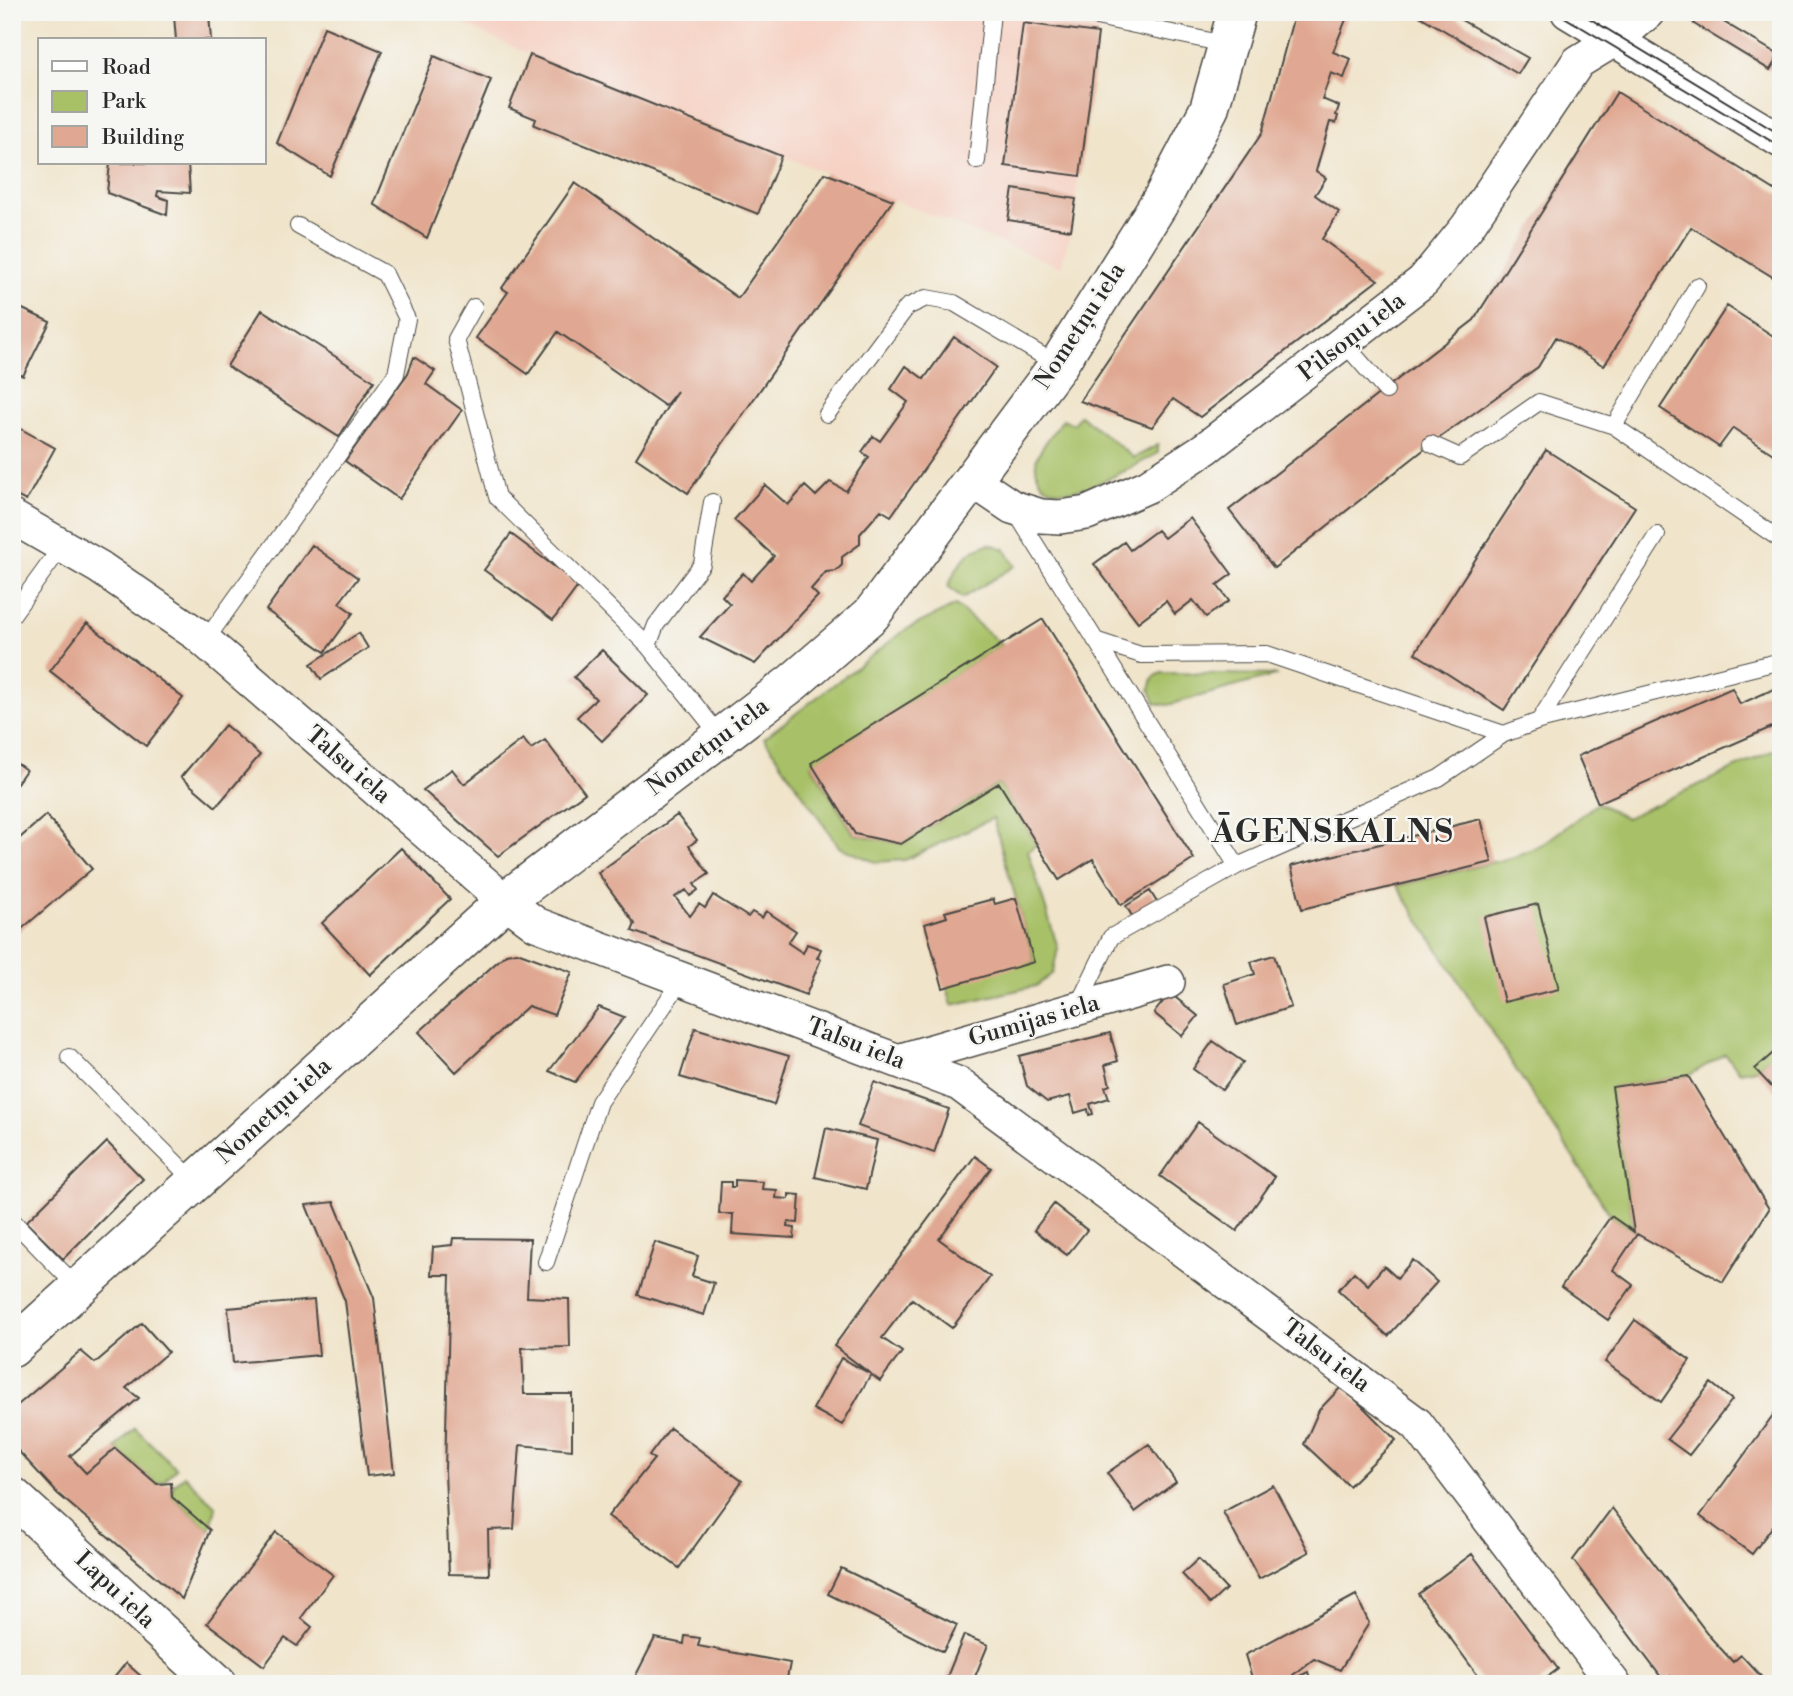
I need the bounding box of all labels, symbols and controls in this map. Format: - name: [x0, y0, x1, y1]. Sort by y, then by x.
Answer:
- legend: [38, 38, 266, 164]
- text: Road: [102, 55, 151, 81]
- text: Park: [102, 89, 147, 115]
- text: Building: [101, 125, 184, 151]
- street label: Nometņu iela: [1028, 256, 1133, 395]
- street label: Pilsoņu iela: [1292, 285, 1412, 388]
- street label: Nometņu iela: [641, 691, 776, 803]
- street label: Talsu iela: [299, 720, 397, 811]
- district label: ĀGENSKALNS: [1210, 812, 1455, 852]
- street label: Gumijas iela: [965, 988, 1104, 1054]
- street label: Talsu iela: [802, 1012, 910, 1077]
- street label: Nometņu iela: [210, 1051, 339, 1171]
- street label: Talsu iela: [1276, 1313, 1377, 1400]
- street label: Lapu iela: [68, 1545, 162, 1636]

